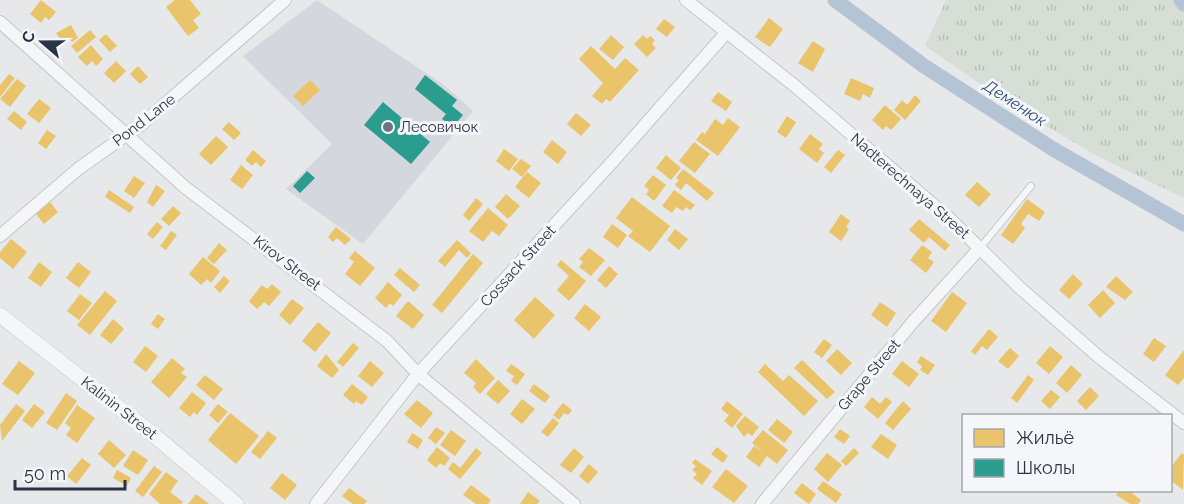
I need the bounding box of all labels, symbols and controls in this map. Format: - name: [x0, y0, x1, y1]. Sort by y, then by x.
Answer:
- north arrow: [12, 12, 72, 72]
- text: С: [18, 29, 39, 45]
- water label: Деменюк: [979, 75, 1050, 130]
- street label: Pond Lane: [109, 90, 179, 150]
- place label: Лесовичок: [400, 118, 478, 136]
- marker: Лесовичок: [381, 120, 395, 134]
- street label: Nadterechnaya Street: [847, 129, 973, 243]
- street label: Cossack Street: [477, 222, 559, 310]
- street label: Kirov Street: [250, 232, 324, 294]
- street label: Grape Street: [834, 336, 904, 414]
- street label: Kalinin Street: [77, 373, 161, 443]
- legend: [962, 414, 1172, 492]
- text: Жильё: [1016, 427, 1074, 448]
- scale bar: [15, 453, 124, 491]
- text: Школы: [1016, 457, 1075, 478]
- text: 50 m: [24, 463, 66, 484]

